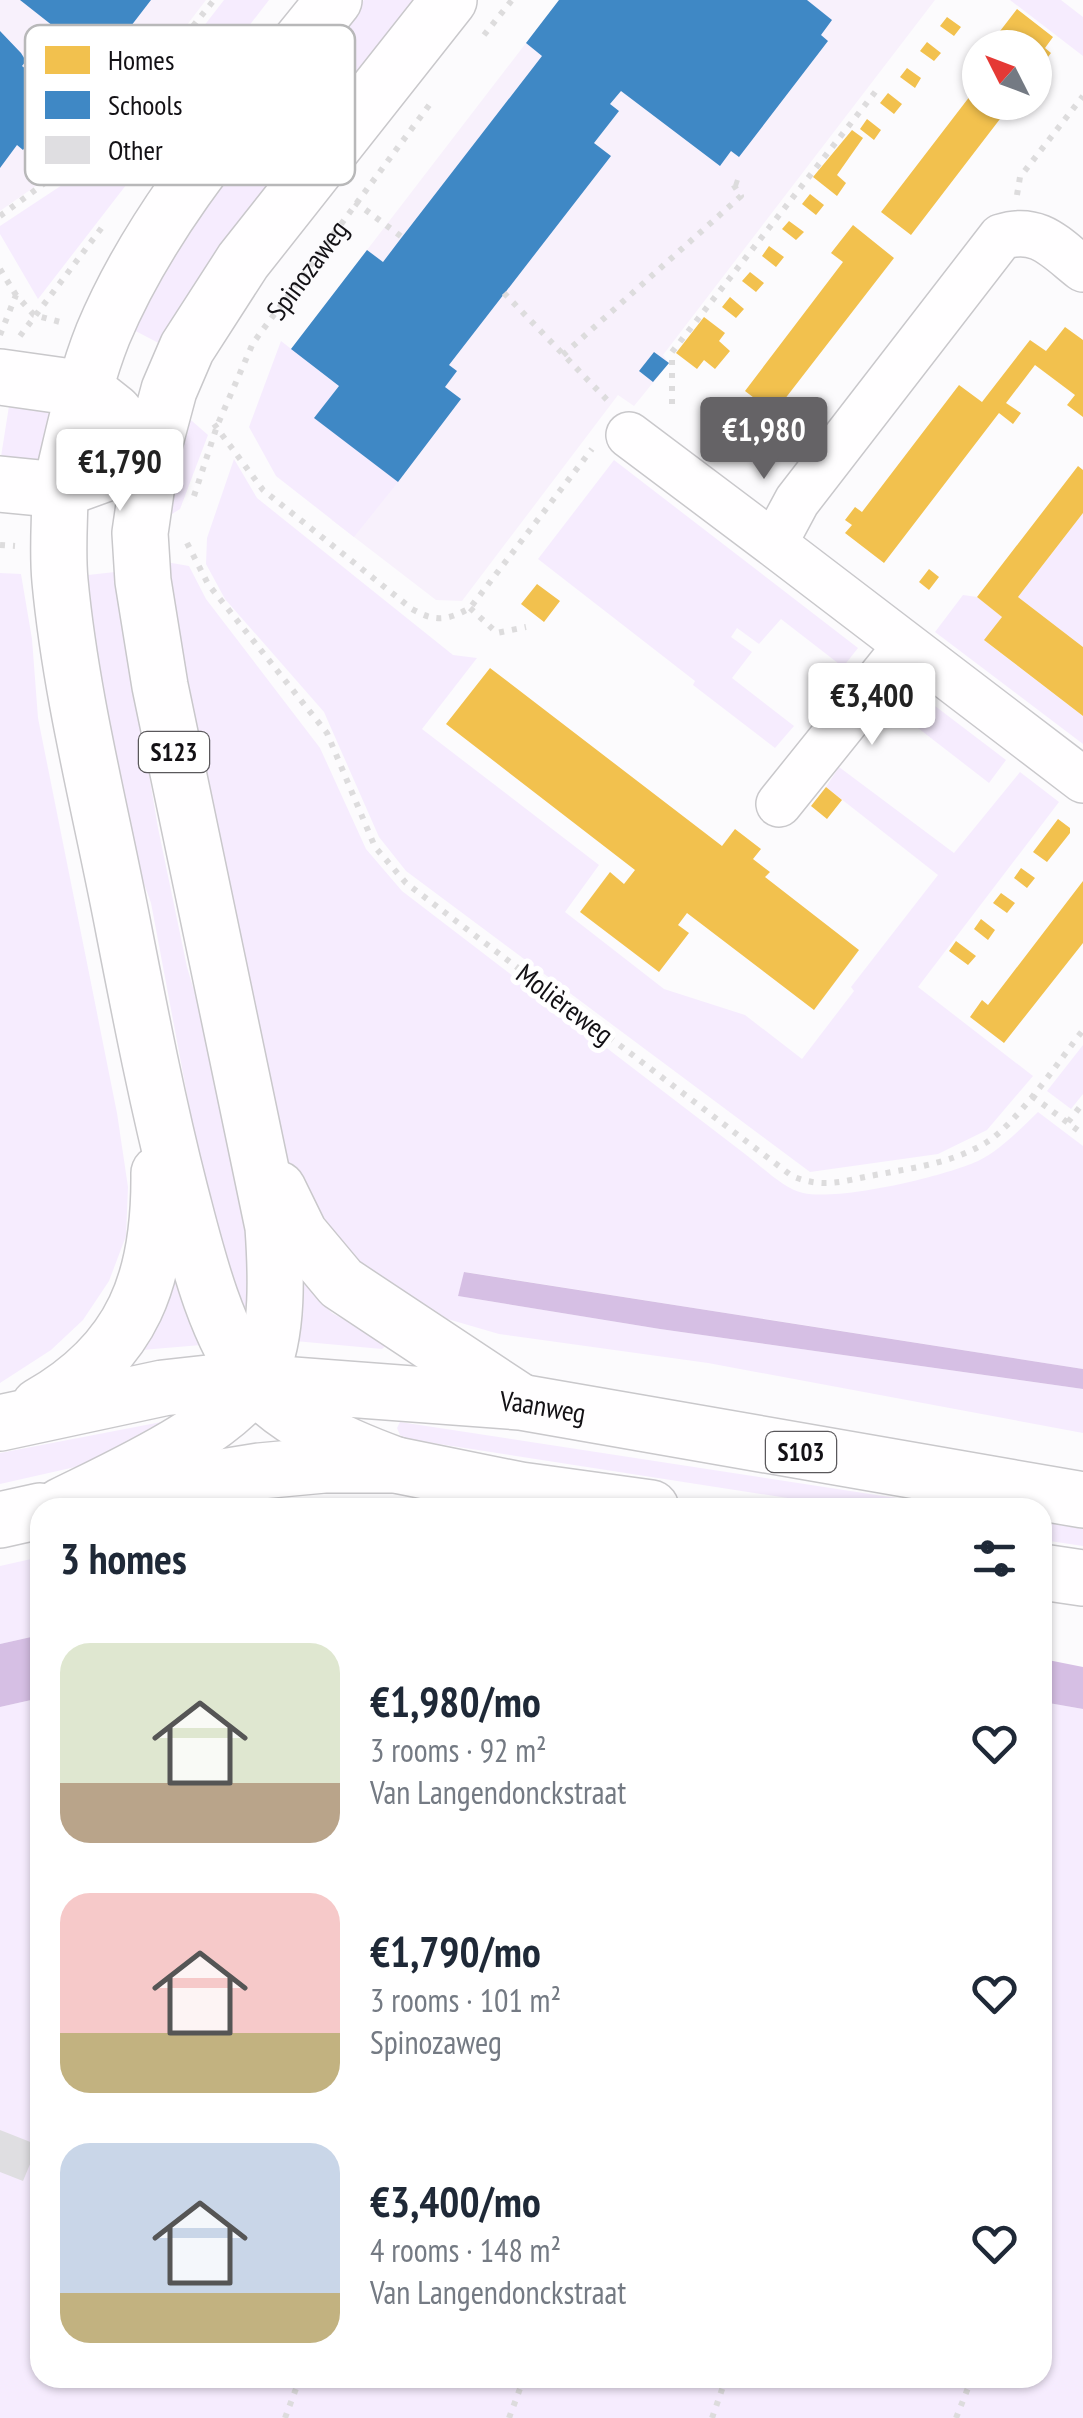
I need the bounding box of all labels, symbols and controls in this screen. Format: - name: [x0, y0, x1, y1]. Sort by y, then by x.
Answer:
- legend: [25, 25, 355, 185]
- north arrow: [962, 30, 1052, 120]
- map controls: [962, 30, 1052, 120]
- text: Homes: [108, 41, 174, 78]
- text: Schools: [108, 86, 182, 123]
- text: Other: [108, 131, 163, 168]
- street label: Spinozaweg: [257, 212, 356, 327]
- pin: €1,980: [683, 397, 845, 482]
- text: €1,980: [722, 408, 806, 450]
- pin: €1,790: [39, 429, 201, 514]
- text: €1,790: [78, 440, 162, 482]
- pin: €3,400: [791, 663, 953, 748]
- text: €3,400: [830, 674, 914, 716]
- road number: S123: [139, 732, 209, 772]
- street label: Molièreweg: [509, 955, 621, 1052]
- street label: Vaanweg: [498, 1382, 589, 1431]
- road number: S103: [766, 1432, 836, 1472]
- text: 3 homes: [60, 1531, 187, 1586]
- icon: filters: [967, 1531, 1022, 1586]
- text: €1,980/mo: [370, 1674, 541, 1729]
- icon: home: [140, 1683, 260, 1803]
- icon: heart: [967, 1716, 1022, 1771]
- text: 3 rooms · 92 m²: [370, 1729, 547, 1771]
- text: Van Langendonckstraat: [370, 1771, 626, 1813]
- text: €1,790/mo: [370, 1924, 541, 1979]
- icon: home: [140, 1933, 260, 2053]
- icon: heart: [967, 1966, 1022, 2021]
- text: 3 rooms · 101 m²: [370, 1979, 561, 2021]
- text: Spinozaweg: [370, 2021, 502, 2063]
- text: €3,400/mo: [370, 2174, 541, 2229]
- icon: home: [140, 2183, 260, 2303]
- icon: heart: [967, 2216, 1022, 2271]
- text: 4 rooms · 148 m²: [370, 2229, 561, 2271]
- text: Van Langendonckstraat: [370, 2271, 626, 2313]

